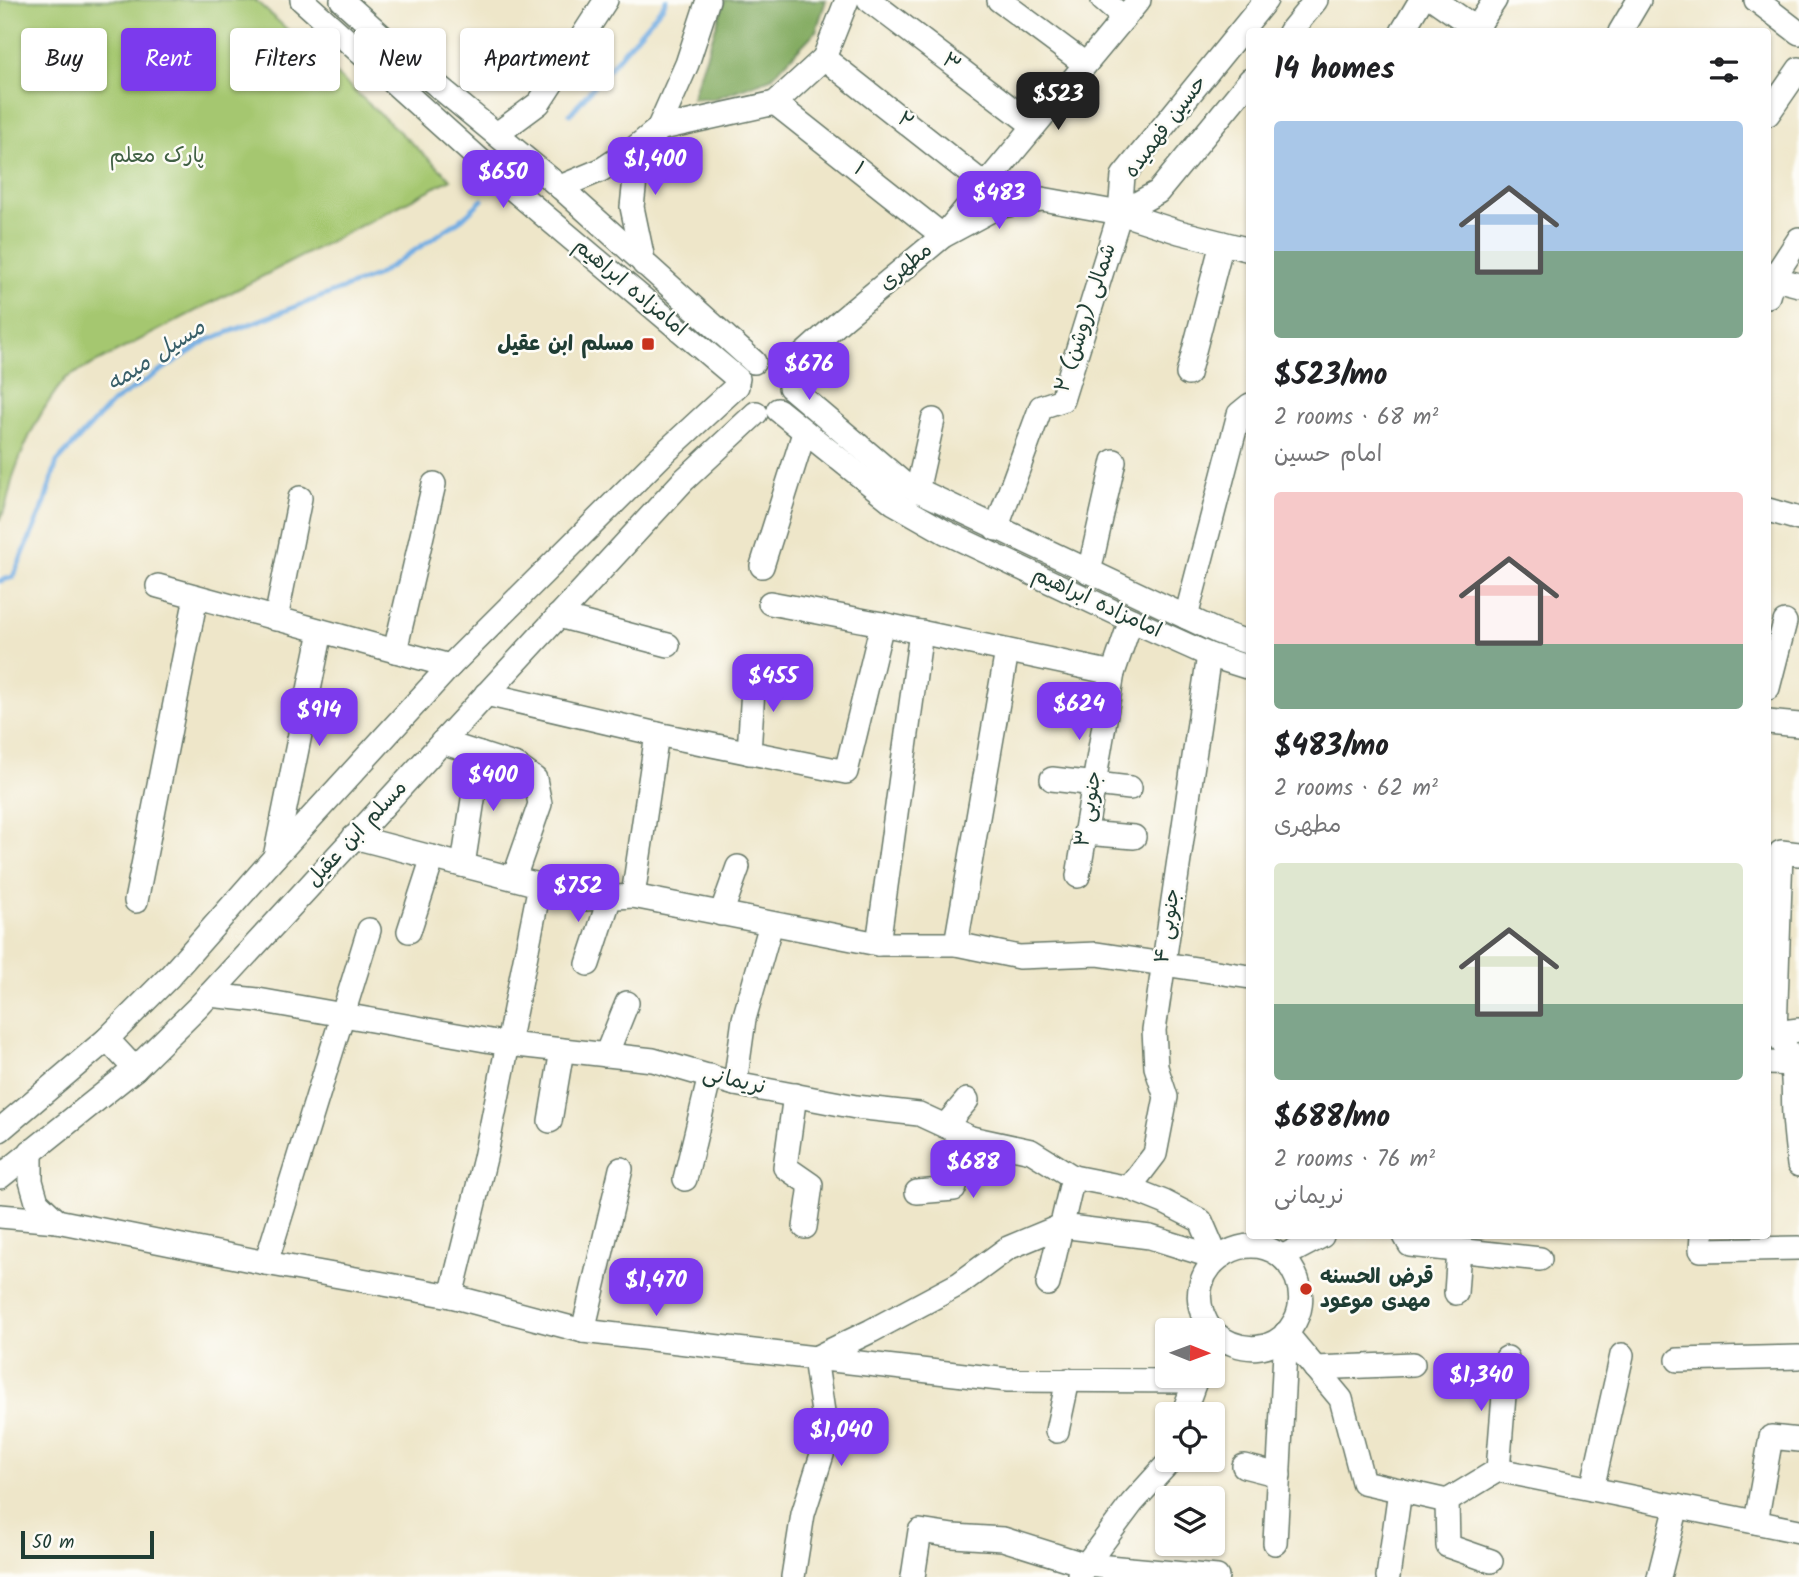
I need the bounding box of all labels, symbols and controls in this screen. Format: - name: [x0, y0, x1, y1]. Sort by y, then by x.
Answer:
- chip: Buy: [21, 28, 107, 91]
- chip: Rent: [121, 28, 216, 91]
- chip: Filters: [230, 28, 340, 91]
- chip: New: [354, 28, 446, 91]
- chip: Apartment: [460, 28, 614, 91]
- street label: ۳: [934, 45, 968, 81]
- text: 14 homes: [1274, 46, 1395, 94]
- icon: filters: [1705, 51, 1743, 89]
- street label: حسین فهمیده: [1116, 68, 1216, 186]
- pin: $523: [1017, 72, 1099, 132]
- text: $523: [1032, 77, 1084, 113]
- street label: ۲: [889, 104, 921, 138]
- pin: $1,400: [598, 138, 712, 197]
- park label: پارک معلم: [109, 140, 205, 173]
- text: $1,400: [624, 142, 686, 178]
- pin: $650: [462, 150, 544, 210]
- street label: ۱: [846, 154, 872, 184]
- text: $650: [478, 155, 528, 191]
- icon: home: [1446, 167, 1572, 293]
- pin: $483: [958, 172, 1040, 231]
- text: $483: [973, 176, 1025, 212]
- street label: امامزاده ابراهیم: [566, 230, 694, 346]
- street label: مطهری: [872, 235, 940, 299]
- street label: ۲ شمالی (روشن): [1046, 239, 1126, 397]
- water label: مسیل میمه: [99, 310, 213, 402]
- place label: مسلم ابن عقیل: [497, 328, 634, 361]
- marker: مسلم ابن عقیل: [640, 336, 656, 352]
- pin: $676: [768, 342, 850, 402]
- text: $676: [784, 347, 834, 383]
- text: $523/mo: [1274, 352, 1388, 400]
- text: 2 rooms · 68 m²: [1274, 400, 1438, 436]
- text: امام حسین: [1274, 437, 1382, 473]
- icon: home: [1446, 538, 1572, 664]
- street label: امامزاده ابراهیم: [1027, 559, 1167, 647]
- pin: $455: [732, 654, 814, 714]
- text: $455: [748, 659, 798, 695]
- pin: $624: [1038, 682, 1120, 742]
- text: $624: [1053, 687, 1105, 723]
- pin: $914: [278, 688, 360, 748]
- text: $914: [297, 693, 341, 729]
- text: $483/mo: [1274, 723, 1389, 771]
- pin: $400: [452, 754, 534, 813]
- text: $400: [468, 758, 518, 794]
- street label: ۳ جنوبی: [1066, 768, 1112, 850]
- text: 2 rooms · 62 m²: [1274, 771, 1438, 807]
- street label: مسلم ابن عقیل: [298, 773, 416, 895]
- text: مطهری: [1274, 808, 1341, 844]
- pin: $752: [537, 864, 619, 924]
- text: $752: [553, 869, 603, 905]
- street label: ۴ جنوبی: [1146, 886, 1190, 966]
- icon: home: [1446, 909, 1572, 1035]
- street label: نریمانی: [699, 1058, 769, 1104]
- text: $688/mo: [1274, 1094, 1390, 1142]
- pin: $688: [932, 1140, 1014, 1200]
- text: 2 rooms · 76 m²: [1274, 1142, 1435, 1178]
- text: $688: [946, 1145, 1000, 1181]
- text: نریمانی: [1274, 1179, 1344, 1215]
- pin: $1,470: [599, 1258, 713, 1318]
- place label: قرض الحسنه مهدی موعود: [1320, 1261, 1434, 1318]
- text: $1,470: [625, 1263, 687, 1299]
- marker: قرض الحسنه مهدی موعود: [1298, 1281, 1314, 1297]
- north arrow: [1155, 1318, 1225, 1388]
- map controls: [1155, 1318, 1225, 1556]
- pin: $1,340: [1424, 1354, 1538, 1413]
- text: $1,340: [1449, 1358, 1513, 1394]
- button: locate: [1155, 1402, 1225, 1472]
- pin: $1,040: [784, 1408, 898, 1468]
- text: $1,040: [810, 1413, 872, 1449]
- button: layers: [1155, 1486, 1225, 1556]
- scale bar: [21, 1528, 154, 1560]
- text: 50 m: [32, 1528, 74, 1558]

